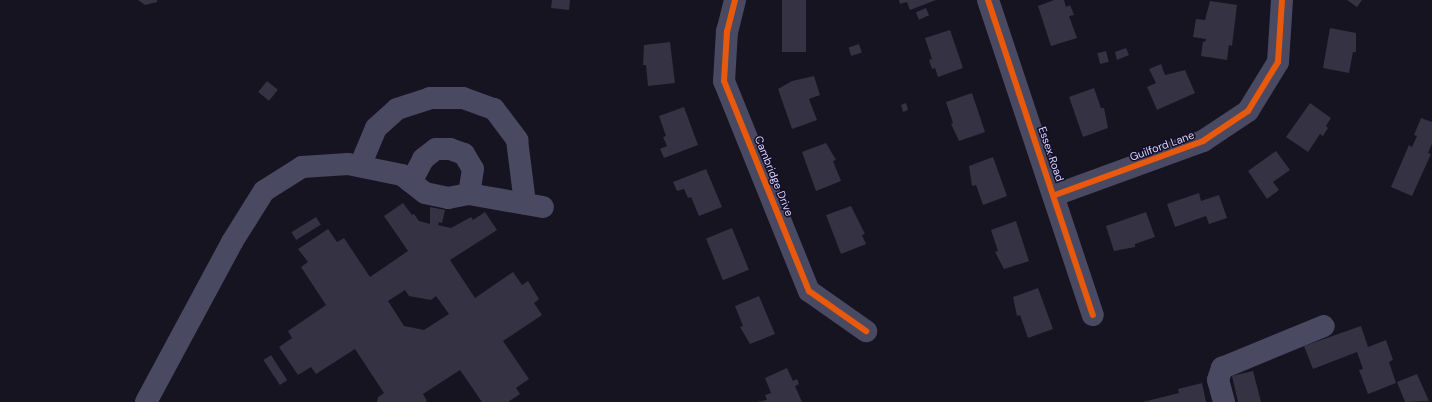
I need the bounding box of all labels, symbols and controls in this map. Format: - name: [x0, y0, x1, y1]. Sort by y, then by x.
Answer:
- street label: Essex Road: [1035, 125, 1067, 183]
- street label: Guilford Lane: [1128, 128, 1196, 164]
- street label: Cambridge Drive: [752, 134, 796, 218]

